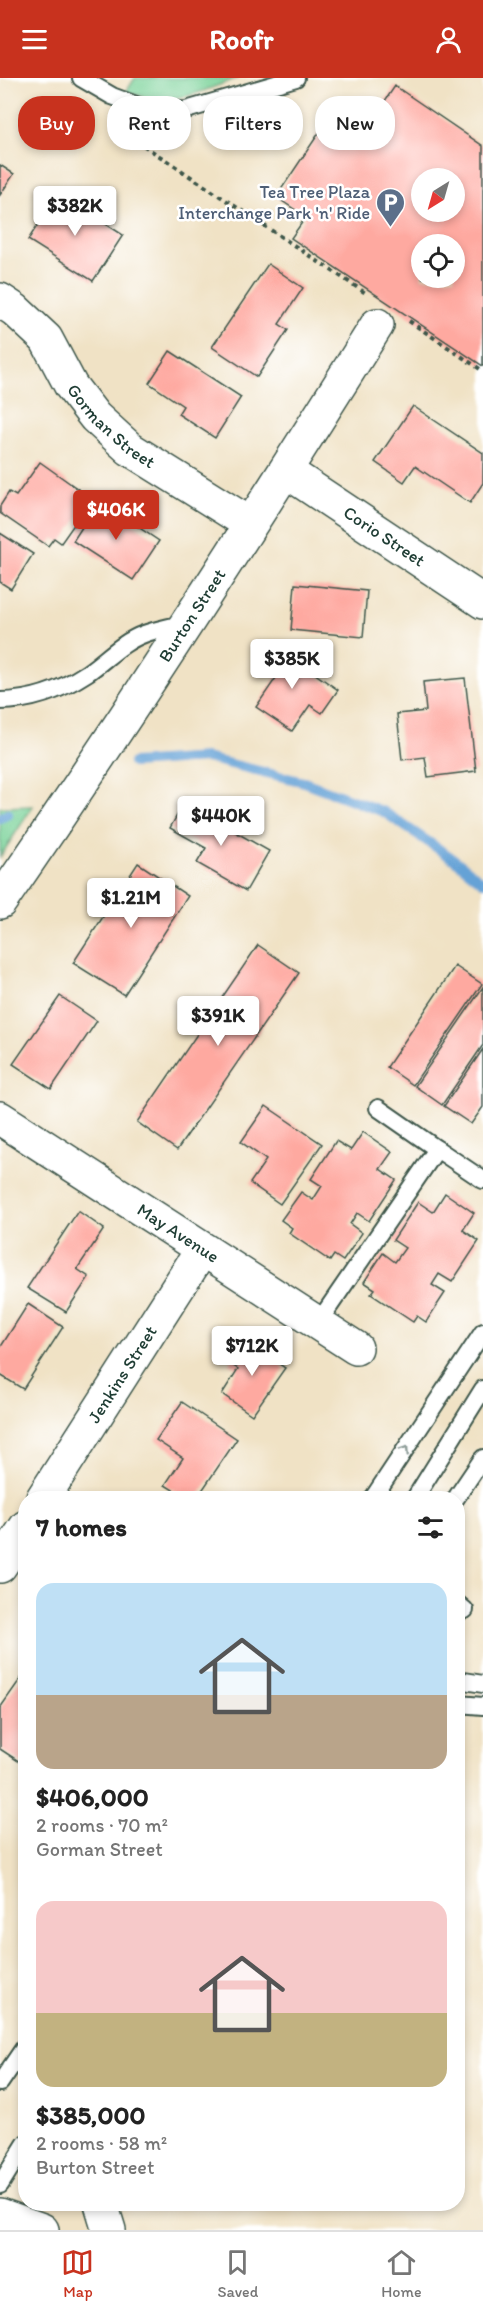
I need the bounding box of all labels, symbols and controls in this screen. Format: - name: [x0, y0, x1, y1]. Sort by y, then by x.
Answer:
- icon: menu: [18, 23, 51, 56]
- text: Roofr: [209, 23, 274, 56]
- icon: person: [432, 23, 465, 56]
- chip: Buy: [18, 96, 95, 150]
- chip: Rent: [107, 96, 191, 150]
- chip: Filters: [203, 96, 303, 150]
- chip: New: [315, 96, 395, 150]
- north arrow: [411, 168, 465, 222]
- map controls: [411, 168, 465, 288]
- place label: Tea Tree Plaza Interchange Park 'n' Ride: [178, 181, 371, 224]
- pin: $382K: [33, 186, 117, 237]
- parking icon: Tea Tree Plaza Interchange Park 'n' Ride: [375, 186, 407, 228]
- text: $382K: [47, 193, 103, 217]
- button: locate: [411, 234, 465, 288]
- street label: Gorman Street: [62, 379, 160, 473]
- pin: $406K: [74, 490, 158, 541]
- text: $406K: [87, 497, 145, 521]
- street label: Corio Street: [339, 501, 430, 572]
- street label: Burton Street: [154, 565, 230, 666]
- pin: $385K: [250, 639, 334, 690]
- text: $385K: [264, 646, 320, 670]
- pin: $440K: [179, 796, 263, 847]
- text: $440K: [191, 803, 251, 827]
- pin: $1.21M: [82, 878, 180, 929]
- text: $1.21M: [101, 885, 161, 909]
- pin: $391K: [176, 996, 260, 1047]
- text: $391K: [191, 1003, 245, 1027]
- street label: May Avenue: [133, 1199, 223, 1268]
- street label: Jenkins Street: [83, 1321, 162, 1427]
- pin: $712K: [210, 1326, 294, 1377]
- text: $712K: [226, 1333, 278, 1357]
- one-way arrow: [398, 1445, 409, 1456]
- text: 7 homes: [36, 1511, 127, 1543]
- icon: filters: [414, 1511, 447, 1544]
- icon: home: [188, 1622, 296, 1730]
- text: $406,000: [36, 1781, 149, 1813]
- text: 2 rooms · 70 m²: [36, 1813, 168, 1837]
- text: Gorman Street: [36, 1837, 163, 1861]
- icon: home: [188, 1940, 296, 2048]
- text: $385,000: [36, 2099, 145, 2131]
- text: 2 rooms · 58 m²: [36, 2131, 167, 2155]
- text: Burton Street: [36, 2155, 154, 2179]
- tab: Map: [61, 2246, 94, 2301]
- tab: Saved: [217, 2246, 258, 2301]
- tab: Home: [381, 2246, 422, 2301]

